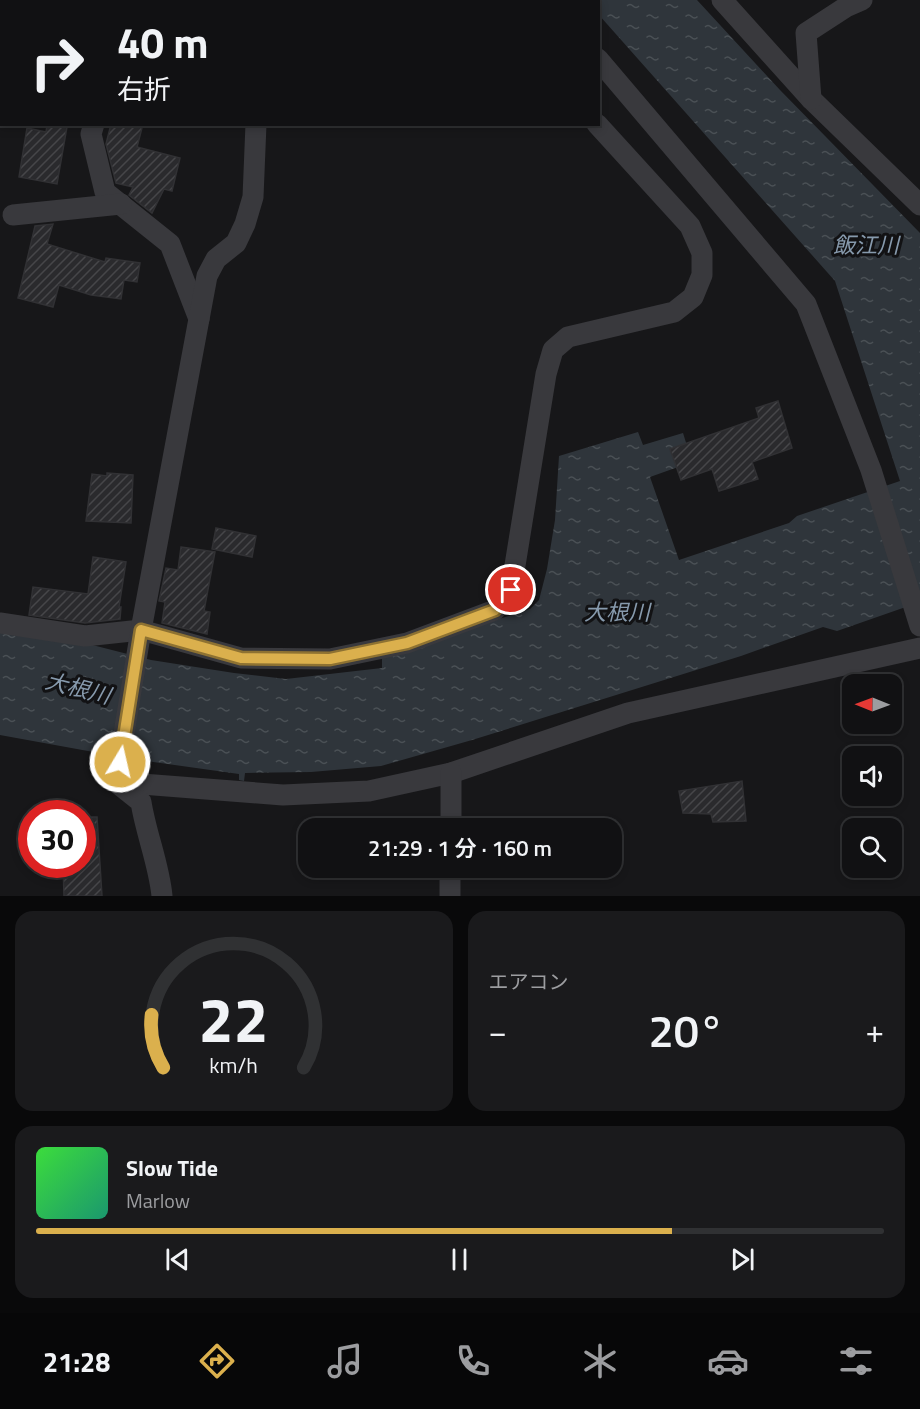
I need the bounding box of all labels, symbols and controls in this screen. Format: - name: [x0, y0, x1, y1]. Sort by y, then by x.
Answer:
- text: 40 m: [117, 10, 209, 74]
- icon: right: [18, 24, 96, 102]
- text: 右折: [117, 68, 171, 109]
- water label: 飯江川: [833, 228, 901, 262]
- pin: [485, 564, 536, 615]
- icon: arrive: [494, 573, 527, 606]
- water label: 大根川: [584, 595, 652, 629]
- water label: 大根川: [42, 664, 116, 713]
- north arrow: [842, 674, 902, 734]
- map controls: [842, 674, 902, 878]
- position arrow: [88, 730, 152, 794]
- button: sound: [842, 746, 902, 806]
- speed limit sign: 30: [18, 800, 96, 878]
- button: search: [842, 818, 902, 878]
- text: 21:29 · 1 分 · 160 m: [368, 831, 552, 865]
- text: エアコン: [489, 966, 569, 997]
- text: 22: [199, 971, 269, 1066]
- text: 20°: [648, 996, 724, 1064]
- text: −: [489, 1006, 507, 1056]
- text: +: [866, 1006, 884, 1056]
- text: km/h: [209, 1049, 258, 1081]
- text: Slow Tide: [126, 1151, 218, 1185]
- text: Marlow: [126, 1185, 190, 1216]
- icon: previous: [161, 1243, 194, 1276]
- icon: pause: [443, 1243, 476, 1276]
- icon: next: [726, 1243, 759, 1276]
- icon: directions: [196, 1340, 238, 1382]
- icon: music: [324, 1340, 366, 1382]
- icon: phone: [452, 1340, 494, 1382]
- icon: climate: [579, 1340, 621, 1382]
- icon: car: [707, 1340, 749, 1382]
- icon: filters: [835, 1340, 877, 1382]
- text: 21:28: [43, 1341, 110, 1382]

